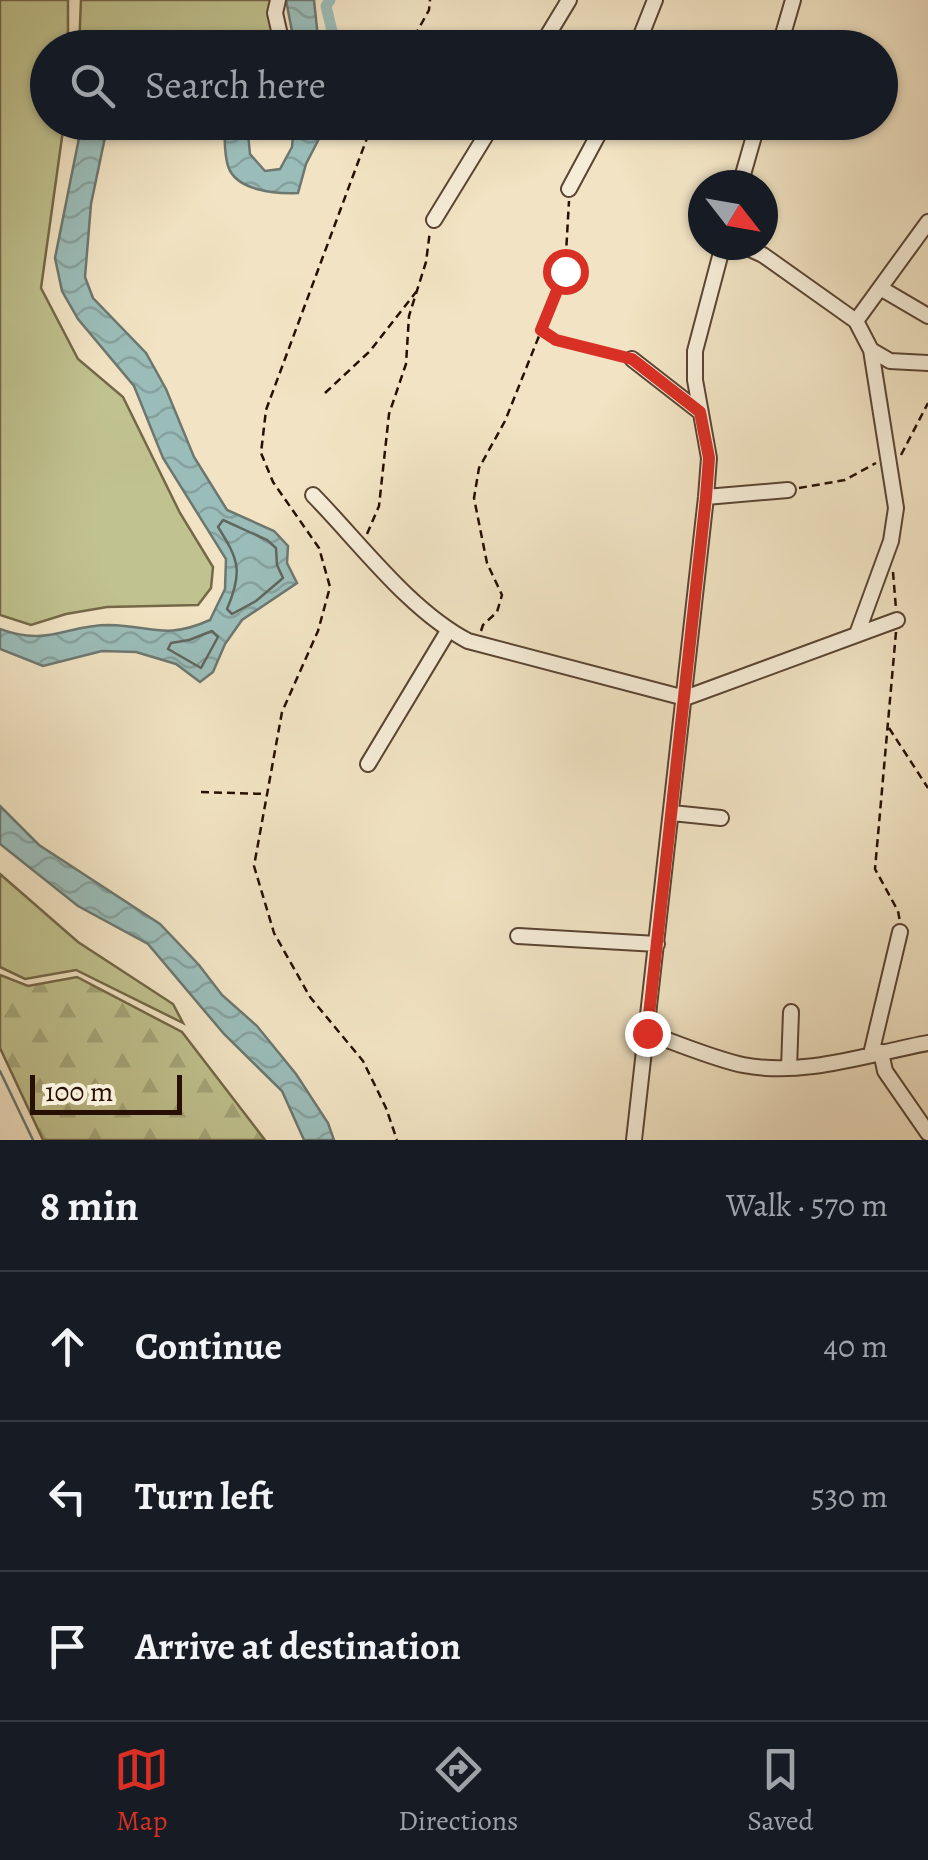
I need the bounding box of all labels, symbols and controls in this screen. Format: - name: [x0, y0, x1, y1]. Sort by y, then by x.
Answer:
- search box: [30, 30, 898, 140]
- icon: search: [65, 58, 120, 113]
- text: Search here: [145, 59, 326, 111]
- north arrow: [688, 170, 778, 260]
- route start: [543, 249, 589, 295]
- route end: [625, 1011, 671, 1057]
- scale bar: [30, 1070, 182, 1114]
- text: 100 m: [45, 1073, 113, 1111]
- text: 8 min: [40, 1177, 139, 1234]
- text: Walk · 570 m: [726, 1183, 888, 1227]
- icon: ahead: [40, 1319, 95, 1374]
- text: Continue: [135, 1320, 282, 1372]
- text: 40 m: [823, 1324, 888, 1368]
- icon: left: [40, 1469, 95, 1524]
- text: Turn left: [135, 1470, 274, 1522]
- text: 530 m: [811, 1474, 888, 1518]
- icon: arrive: [40, 1619, 95, 1674]
- text: Arrive at destination: [135, 1620, 461, 1672]
- tab: Map: [114, 1742, 169, 1840]
- tab: Directions: [398, 1742, 518, 1840]
- tab: Saved: [747, 1742, 814, 1840]

